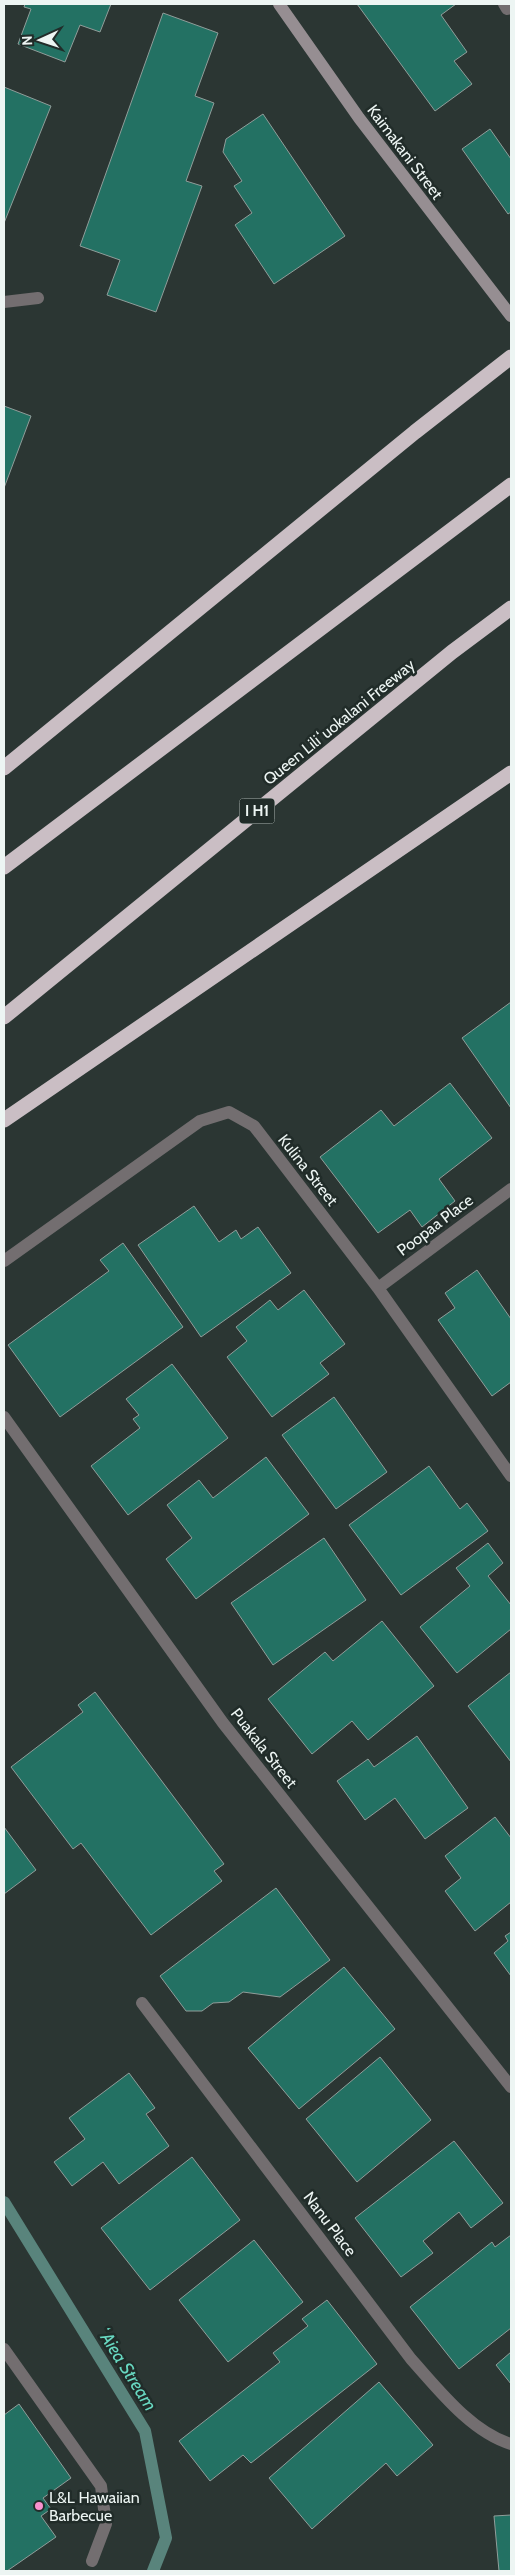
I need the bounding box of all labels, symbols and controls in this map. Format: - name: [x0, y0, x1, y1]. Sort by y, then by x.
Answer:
- north arrow: [15, 15, 65, 65]
- text: N: [18, 35, 36, 46]
- street label: Kaimakani Street: [363, 101, 447, 204]
- street label: Queen Liliʻuokalani Freeway: [259, 655, 419, 789]
- road number: I H1: [240, 798, 274, 824]
- street label: Kulina Street: [274, 1130, 342, 1210]
- street label: Poopaa Place: [393, 1190, 477, 1260]
- street label: Puakala Street: [227, 1704, 301, 1792]
- street label: Nanu Place: [300, 2188, 360, 2260]
- water label: ʻAiea Stream: [93, 2323, 161, 2415]
- place label: L&L Hawaiian Barbecue: [49, 2488, 140, 2525]
- marker: L&L Hawaiian Barbecue: [33, 2500, 45, 2512]

